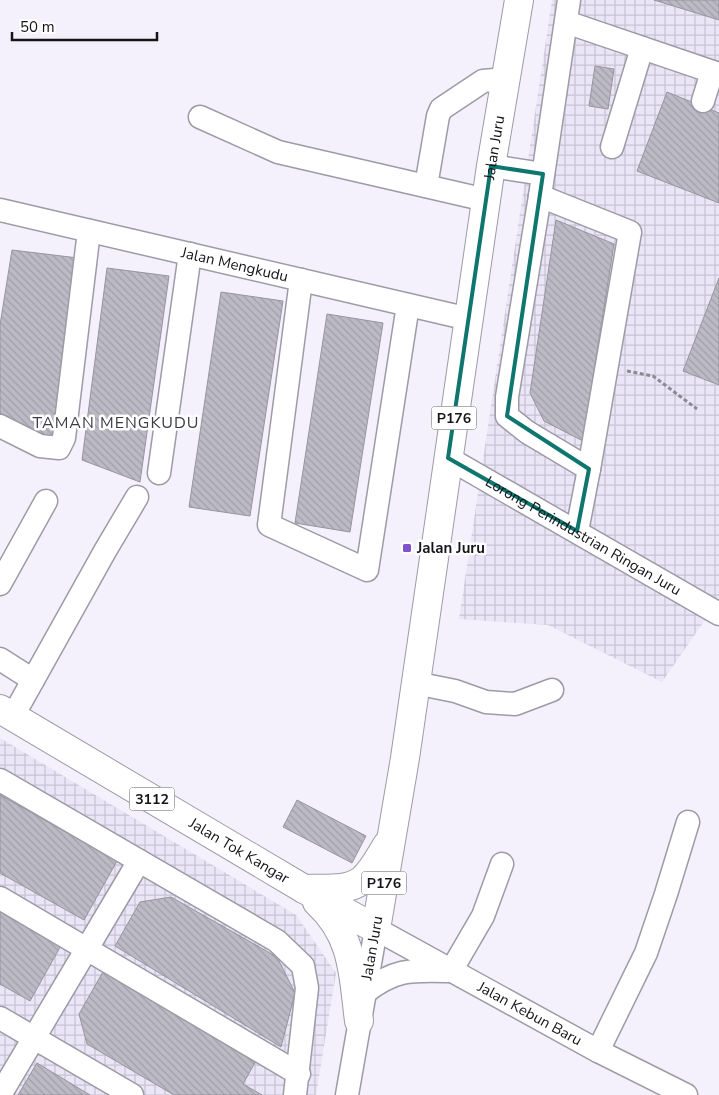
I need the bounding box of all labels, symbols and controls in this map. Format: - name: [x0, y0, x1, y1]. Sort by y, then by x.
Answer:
- scale bar: [12, 10, 158, 42]
- text: 50 m: [20, 17, 55, 37]
- street label: Jalan Juru: [479, 114, 509, 182]
- street label: Jalan Mengkudu: [178, 242, 290, 287]
- road number: P176: [432, 406, 476, 429]
- district label: TAMAN MENGKUDU: [33, 412, 199, 434]
- street label: Lorong Perindustrian Ringan Juru: [482, 472, 685, 600]
- place label: Jalan Juru: [416, 538, 485, 558]
- marker: Jalan Juru: [401, 542, 413, 554]
- road number: 3112: [130, 788, 174, 811]
- street label: Jalan Tok Kangar: [185, 813, 294, 888]
- road number: P176: [362, 871, 406, 894]
- street label: Jalan Juru: [356, 914, 387, 983]
- street label: Jalan Kebun Baru: [473, 976, 586, 1050]

